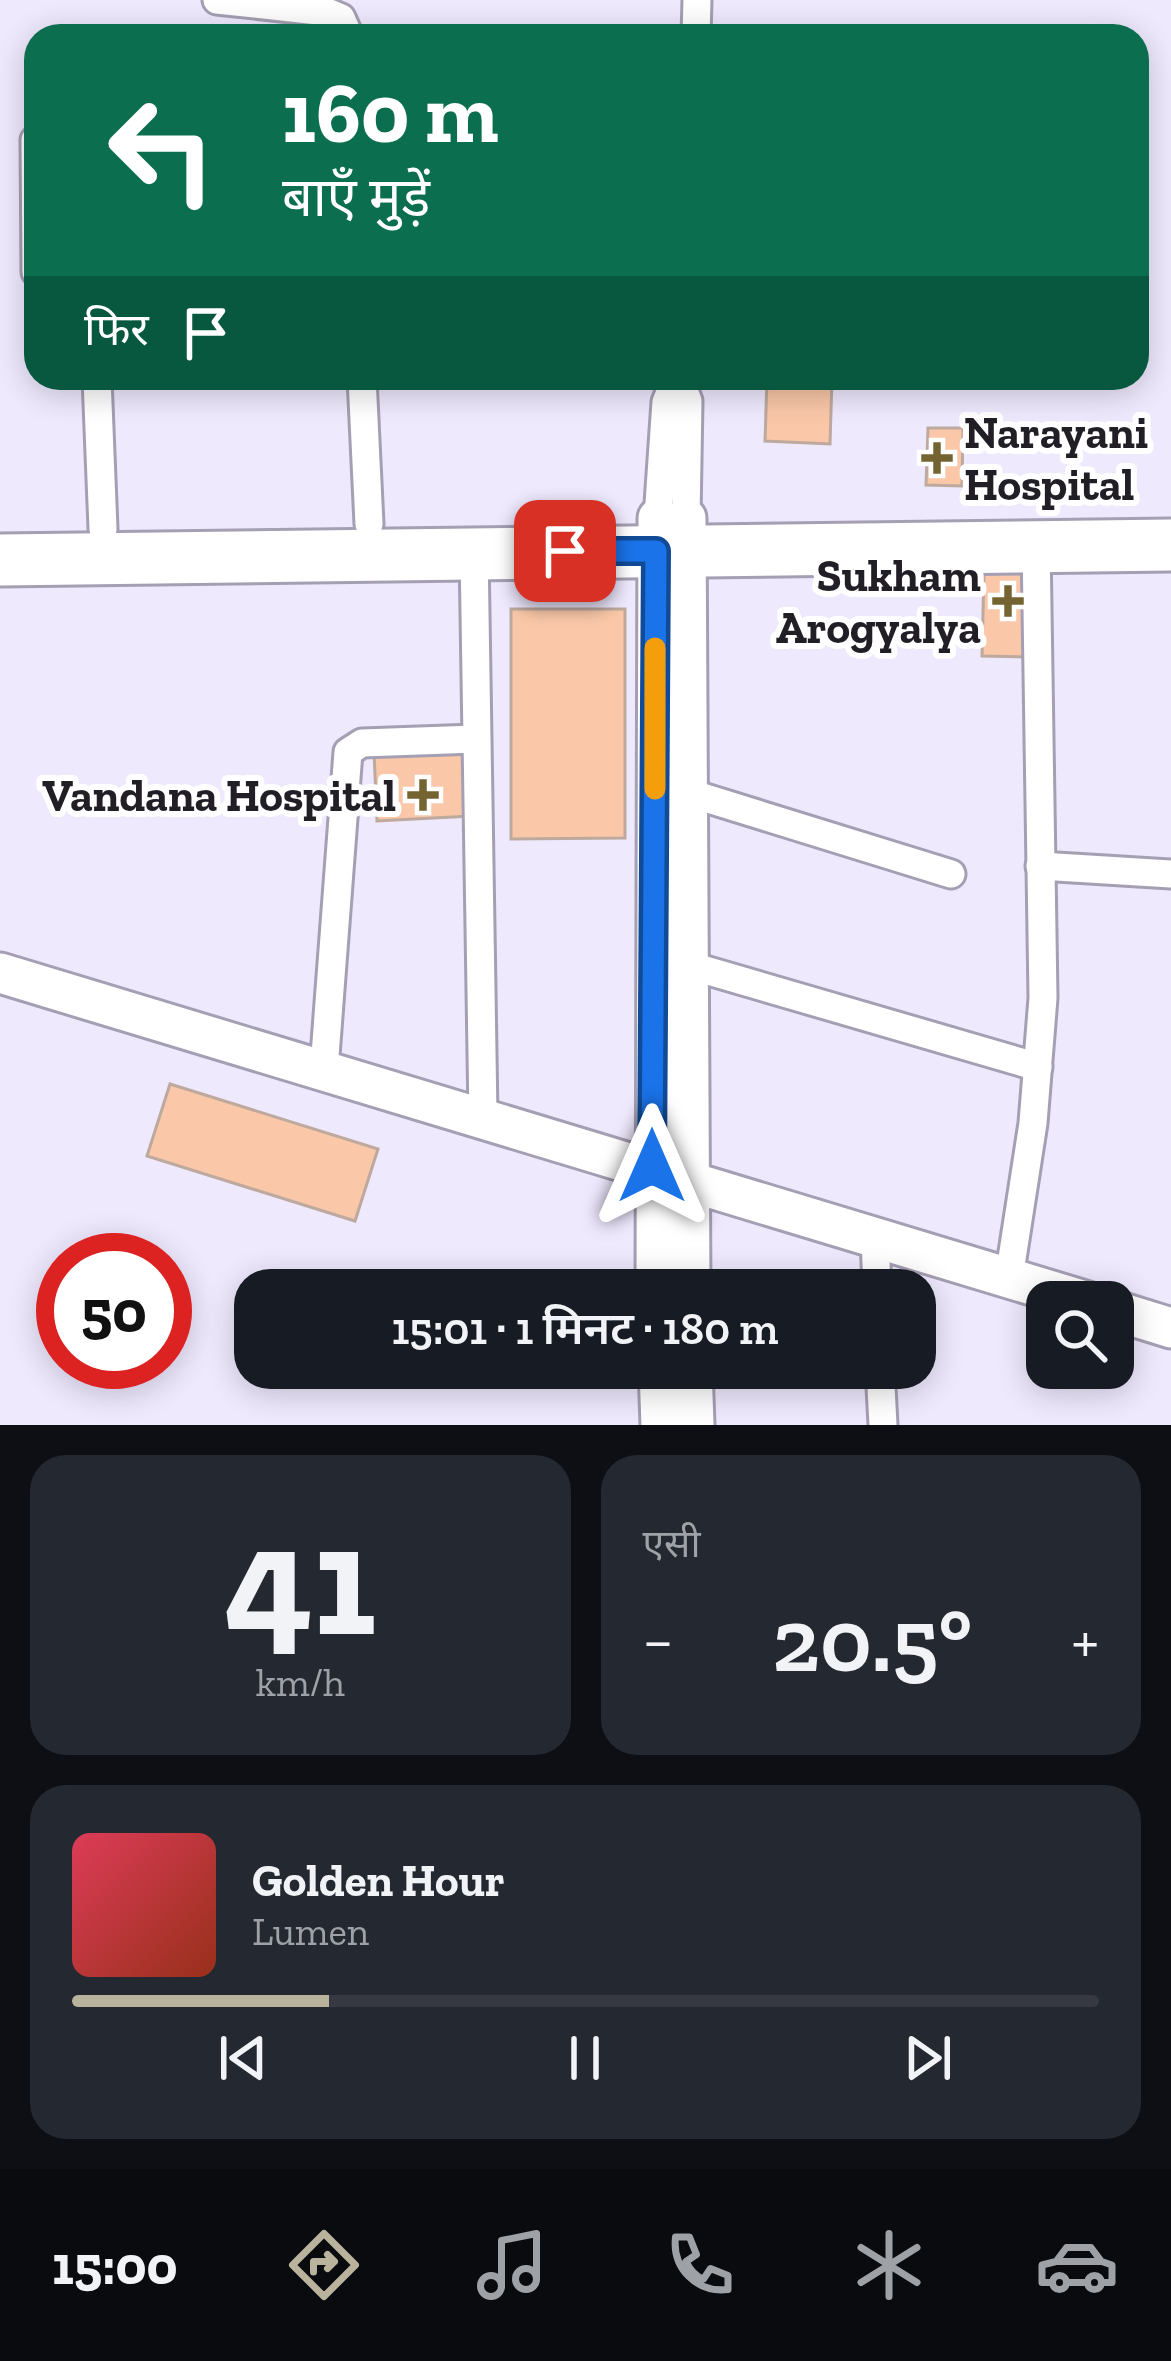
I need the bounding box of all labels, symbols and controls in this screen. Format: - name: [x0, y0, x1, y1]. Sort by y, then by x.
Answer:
- text: 160 m: [282, 63, 499, 164]
- icon: left: [84, 72, 240, 228]
- text: बाएँ मुड़ें: [282, 165, 430, 230]
- icon: arrive: [173, 300, 239, 366]
- text: फिर: [84, 303, 149, 357]
- place label: Narayani Hospital: [964, 406, 1148, 512]
- marker: Narayani Hospital: [921, 442, 953, 474]
- pin: [514, 500, 616, 602]
- icon: arrive: [532, 518, 598, 584]
- place label: Sukham Arogyalya: [776, 549, 981, 655]
- marker: Sukham Arogyalya: [992, 585, 1024, 617]
- place label: Vandana Hospital: [42, 769, 396, 823]
- marker: Vandana Hospital: [407, 779, 439, 811]
- position arrow: [589, 1103, 715, 1229]
- speed limit sign: 50: [36, 1233, 192, 1389]
- map controls: [1026, 1281, 1134, 1389]
- button: search: [1026, 1281, 1134, 1389]
- text: 15:01 · 1 मिनट · 180 m: [391, 1302, 779, 1356]
- text: 41: [224, 1487, 376, 1674]
- text: एसी: [643, 1520, 701, 1567]
- text: 20.5°: [772, 1586, 972, 1694]
- text: −: [643, 1601, 673, 1680]
- text: +: [1071, 1601, 1099, 1680]
- text: km/h: [256, 1659, 345, 1706]
- text: Golden Hour: [252, 1854, 505, 1908]
- text: Lumen: [252, 1908, 369, 1955]
- icon: previous: [210, 2025, 276, 2091]
- icon: pause: [552, 2025, 618, 2091]
- icon: next: [895, 2025, 961, 2091]
- icon: directions: [282, 2223, 366, 2307]
- icon: music: [470, 2223, 554, 2307]
- icon: phone: [658, 2223, 742, 2307]
- icon: climate: [847, 2223, 931, 2307]
- icon: car: [1035, 2223, 1119, 2307]
- text: 15:00: [52, 2233, 178, 2298]

